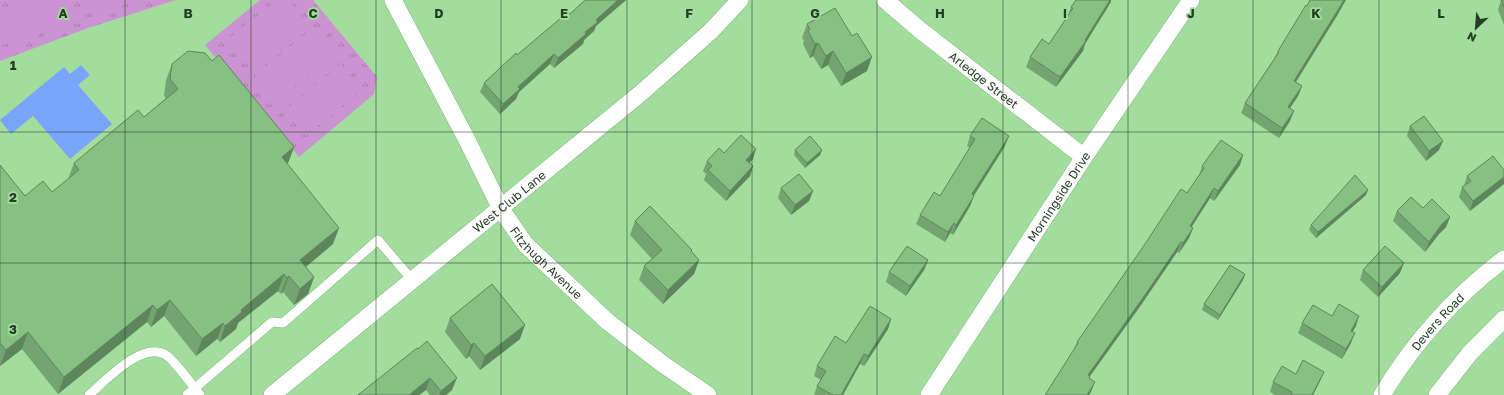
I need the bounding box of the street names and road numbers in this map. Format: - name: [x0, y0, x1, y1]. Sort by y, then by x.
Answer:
- street label: Arledge Street: [946, 48, 1022, 111]
- street label: Morningside Drive: [1024, 148, 1093, 244]
- street label: West Club Lane: [469, 167, 548, 236]
- street label: Fitzhugh Avenue: [508, 223, 586, 302]
- street label: Devers Road: [1408, 290, 1467, 353]

